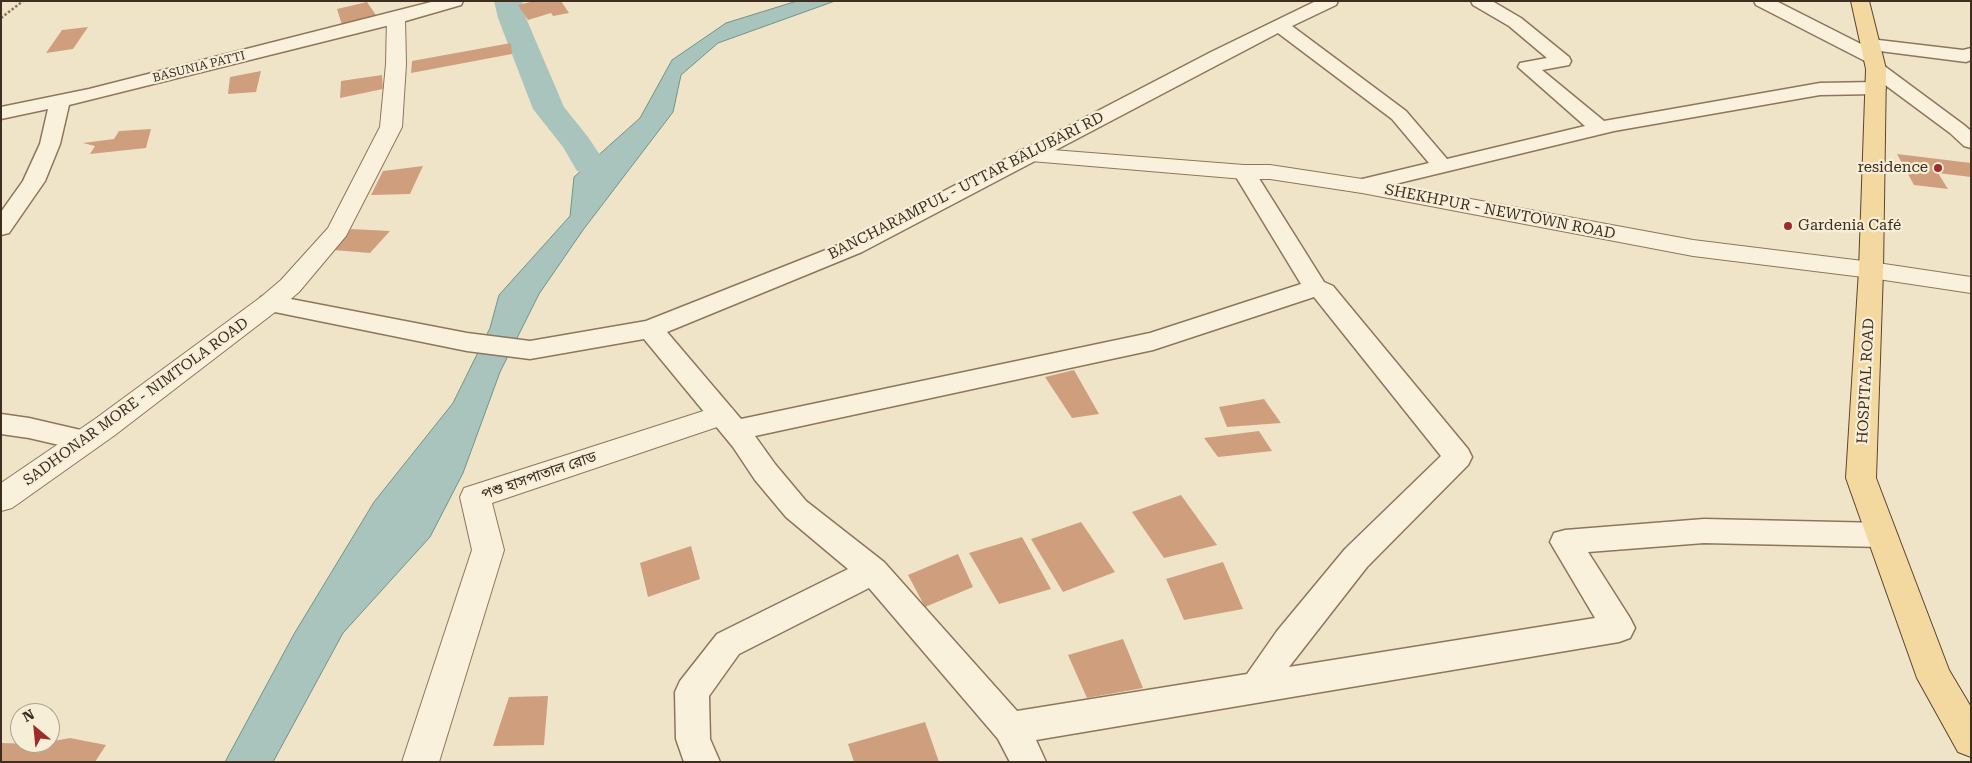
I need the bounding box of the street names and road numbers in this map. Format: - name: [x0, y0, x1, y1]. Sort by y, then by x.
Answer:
- street label: BASUNIA PATTI: [151, 49, 247, 85]
- street label: BANCHARAMPUL - UTTAR BALUBARI RD: [825, 108, 1107, 264]
- street label: SHEKHPUR - NEWTOWN ROAD: [1383, 181, 1617, 243]
- street label: SADHONAR MORE - NIMTOLA ROAD: [20, 314, 252, 490]
- street label: HOSPITAL ROAD: [1854, 318, 1878, 444]
- street label: পশু হাসপাতাল রোড: [479, 448, 599, 504]

